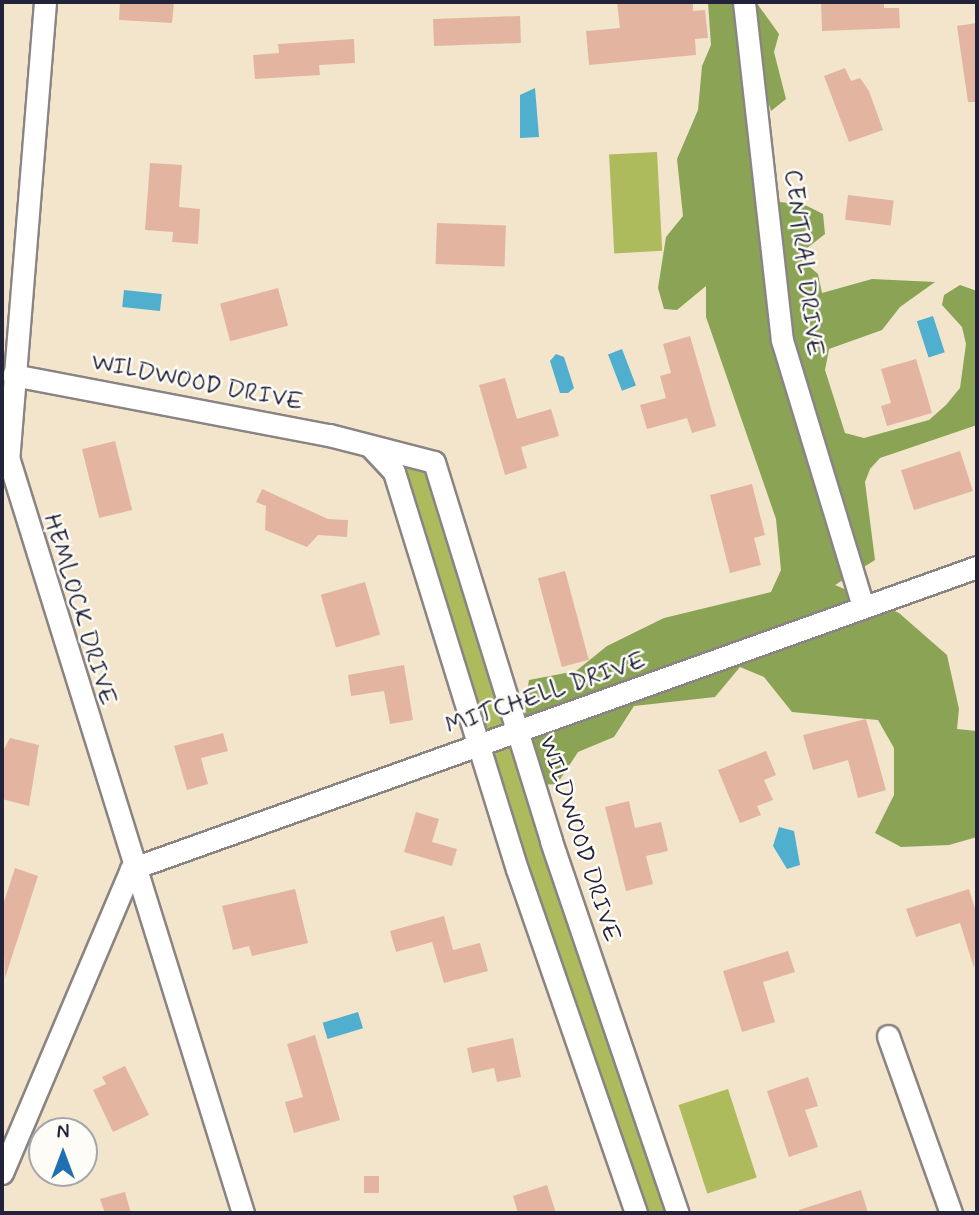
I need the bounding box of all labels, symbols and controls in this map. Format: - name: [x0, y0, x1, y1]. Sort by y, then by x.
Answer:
- street label: CENTRAL DRIVE: [777, 167, 829, 359]
- street label: WILDWOOD DRIVE: [88, 348, 306, 418]
- street label: HEMLOCK DRIVE: [36, 510, 122, 710]
- street label: MITCHELL DRIVE: [442, 646, 650, 742]
- street label: WILDWOOD DRIVE: [532, 732, 626, 946]
- north arrow: [28, 1117, 98, 1187]
- text: N: [57, 1120, 69, 1145]

